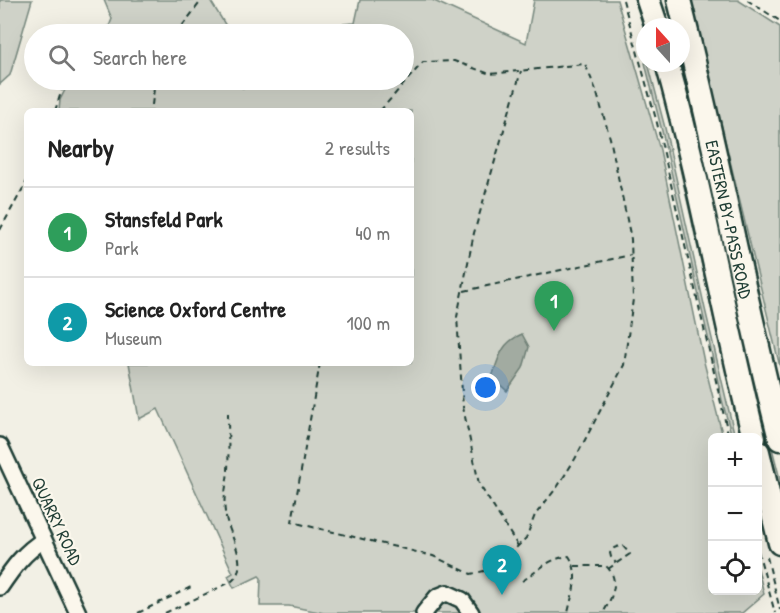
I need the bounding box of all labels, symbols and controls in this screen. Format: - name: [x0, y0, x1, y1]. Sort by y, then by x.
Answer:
- north arrow: [636, 18, 690, 72]
- search box: [24, 24, 414, 90]
- icon: search: [45, 41, 78, 74]
- text: Search here: [93, 42, 187, 72]
- text: Nearby: [48, 130, 114, 165]
- text: 2 results: [325, 134, 390, 161]
- street label: EASTERN BY-PASS ROAD: [700, 138, 759, 301]
- text: Stansfeld Park: [105, 204, 223, 234]
- text: 1: [64, 219, 71, 246]
- text: 40 m: [355, 219, 390, 246]
- text: Park: [105, 234, 138, 261]
- pin: 1: [534, 282, 574, 331]
- text: Science Oxford Centre: [105, 294, 286, 324]
- text: 2: [63, 309, 72, 336]
- text: 100 m: [347, 309, 390, 336]
- text: Museum: [105, 324, 162, 351]
- your location: [471, 373, 500, 402]
- map controls: [708, 433, 762, 595]
- button: +: [708, 433, 762, 487]
- street label: QUARRY ROAD: [26, 473, 88, 569]
- button: −: [708, 487, 762, 541]
- button: locate: [708, 541, 762, 595]
- pin: 2: [482, 546, 522, 595]

